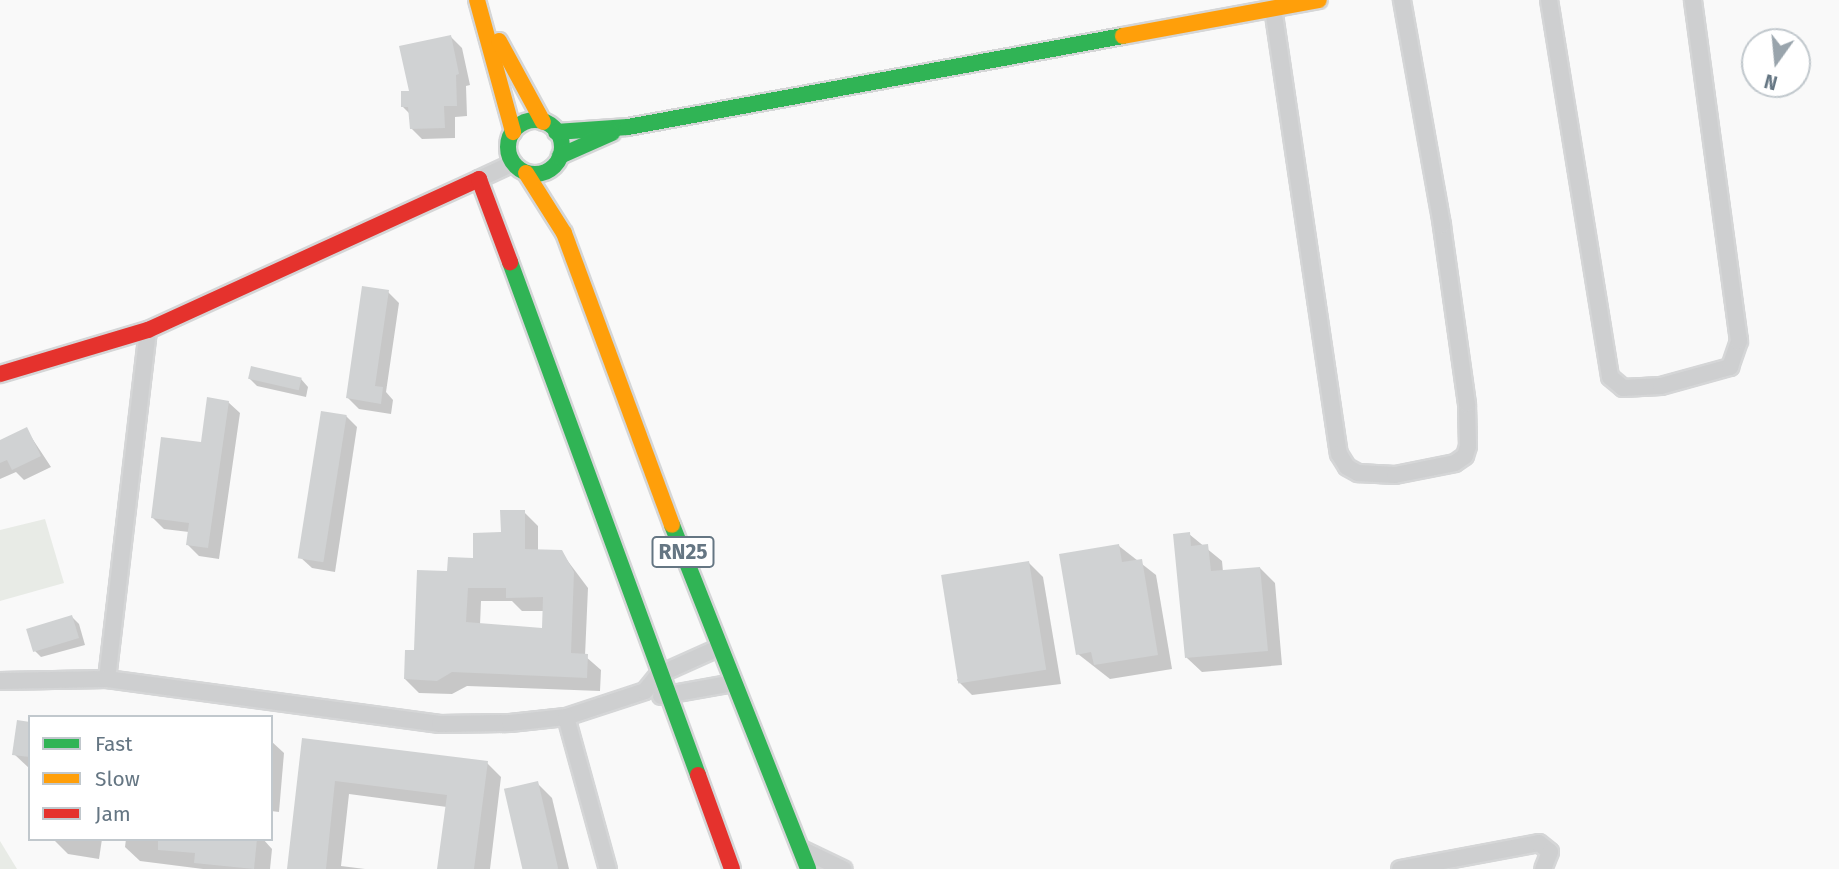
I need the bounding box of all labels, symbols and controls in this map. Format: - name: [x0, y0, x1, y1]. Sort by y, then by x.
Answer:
- north arrow: [1741, 28, 1811, 98]
- text: N: [1762, 69, 1780, 95]
- road number: RN25: [652, 534, 714, 570]
- legend: [28, 715, 273, 841]
- text: Fast: [95, 731, 133, 757]
- text: Slow: [95, 766, 140, 792]
- text: Jam: [95, 801, 131, 827]

